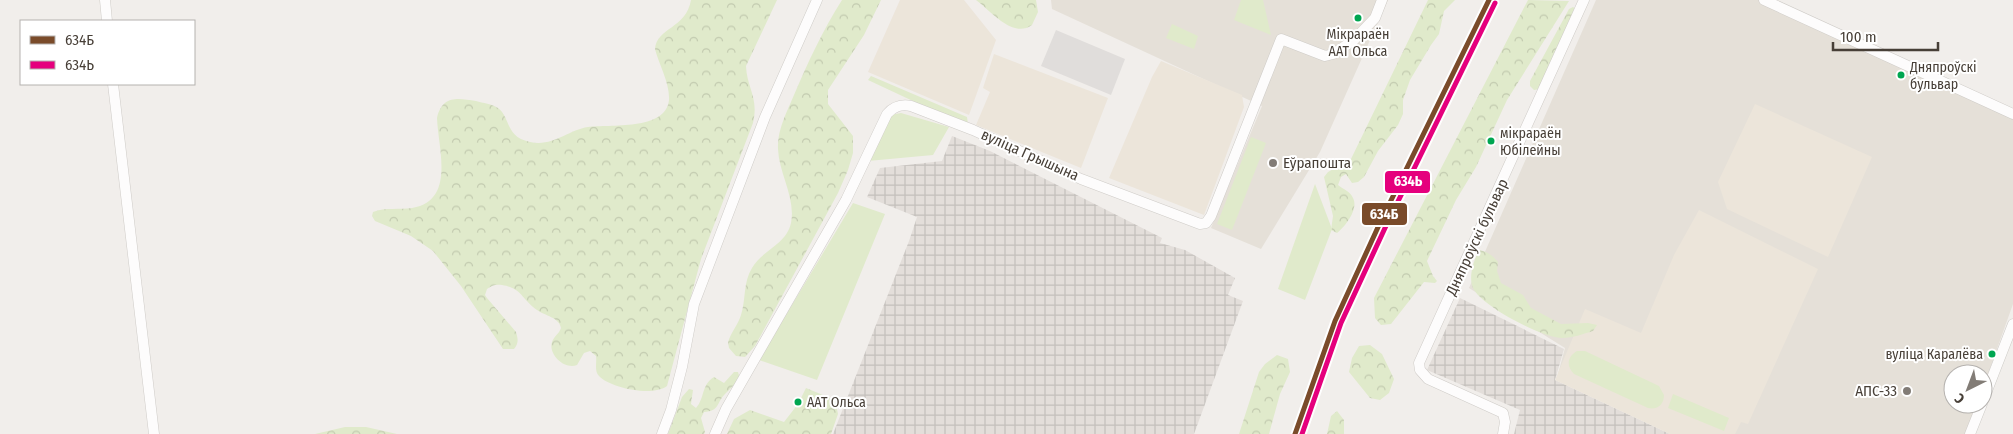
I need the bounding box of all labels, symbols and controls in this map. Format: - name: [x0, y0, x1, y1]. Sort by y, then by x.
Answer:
- marker: Мікрараён ААТ Ольса: [1353, 13, 1363, 23]
- legend: [20, 20, 195, 85]
- scale bar: [1833, 20, 1938, 52]
- place label: Мікрараён ААТ Ольса: [1327, 26, 1389, 60]
- text: 100 m: [1840, 28, 1877, 46]
- text: 634Б: [65, 31, 94, 49]
- text: 634Ь: [65, 56, 94, 74]
- place label: Дняпроўскі бульвар: [1909, 59, 1977, 93]
- marker: Дняпроўскі бульвар: [1896, 70, 1906, 80]
- street label: вуліца Грышына: [978, 125, 1082, 185]
- place label: мікрараён Юбілейны: [1500, 125, 1561, 159]
- marker: мікрараён Юбілейны: [1486, 136, 1496, 146]
- place label: Еўрапошта: [1283, 154, 1351, 172]
- marker: Еўрапошта: [1267, 157, 1279, 169]
- line badge: 634Ь: [1384, 170, 1431, 194]
- text: 634Ь: [1394, 173, 1423, 190]
- street label: Дняпроўскі бульвар: [1442, 176, 1512, 299]
- line badge: 634Б: [1361, 202, 1408, 226]
- text: 634Б: [1370, 206, 1399, 223]
- place label: вуліца Каралёва: [1885, 346, 1983, 363]
- marker: вуліца Каралёва: [1987, 349, 1997, 359]
- north arrow: [1943, 364, 1993, 414]
- place label: АПС-33: [1855, 382, 1897, 400]
- marker: АПС-33: [1901, 385, 1913, 397]
- text: С: [1951, 389, 1968, 407]
- place label: ААТ Ольса: [807, 394, 866, 411]
- marker: ААТ Ольса: [793, 397, 803, 407]

